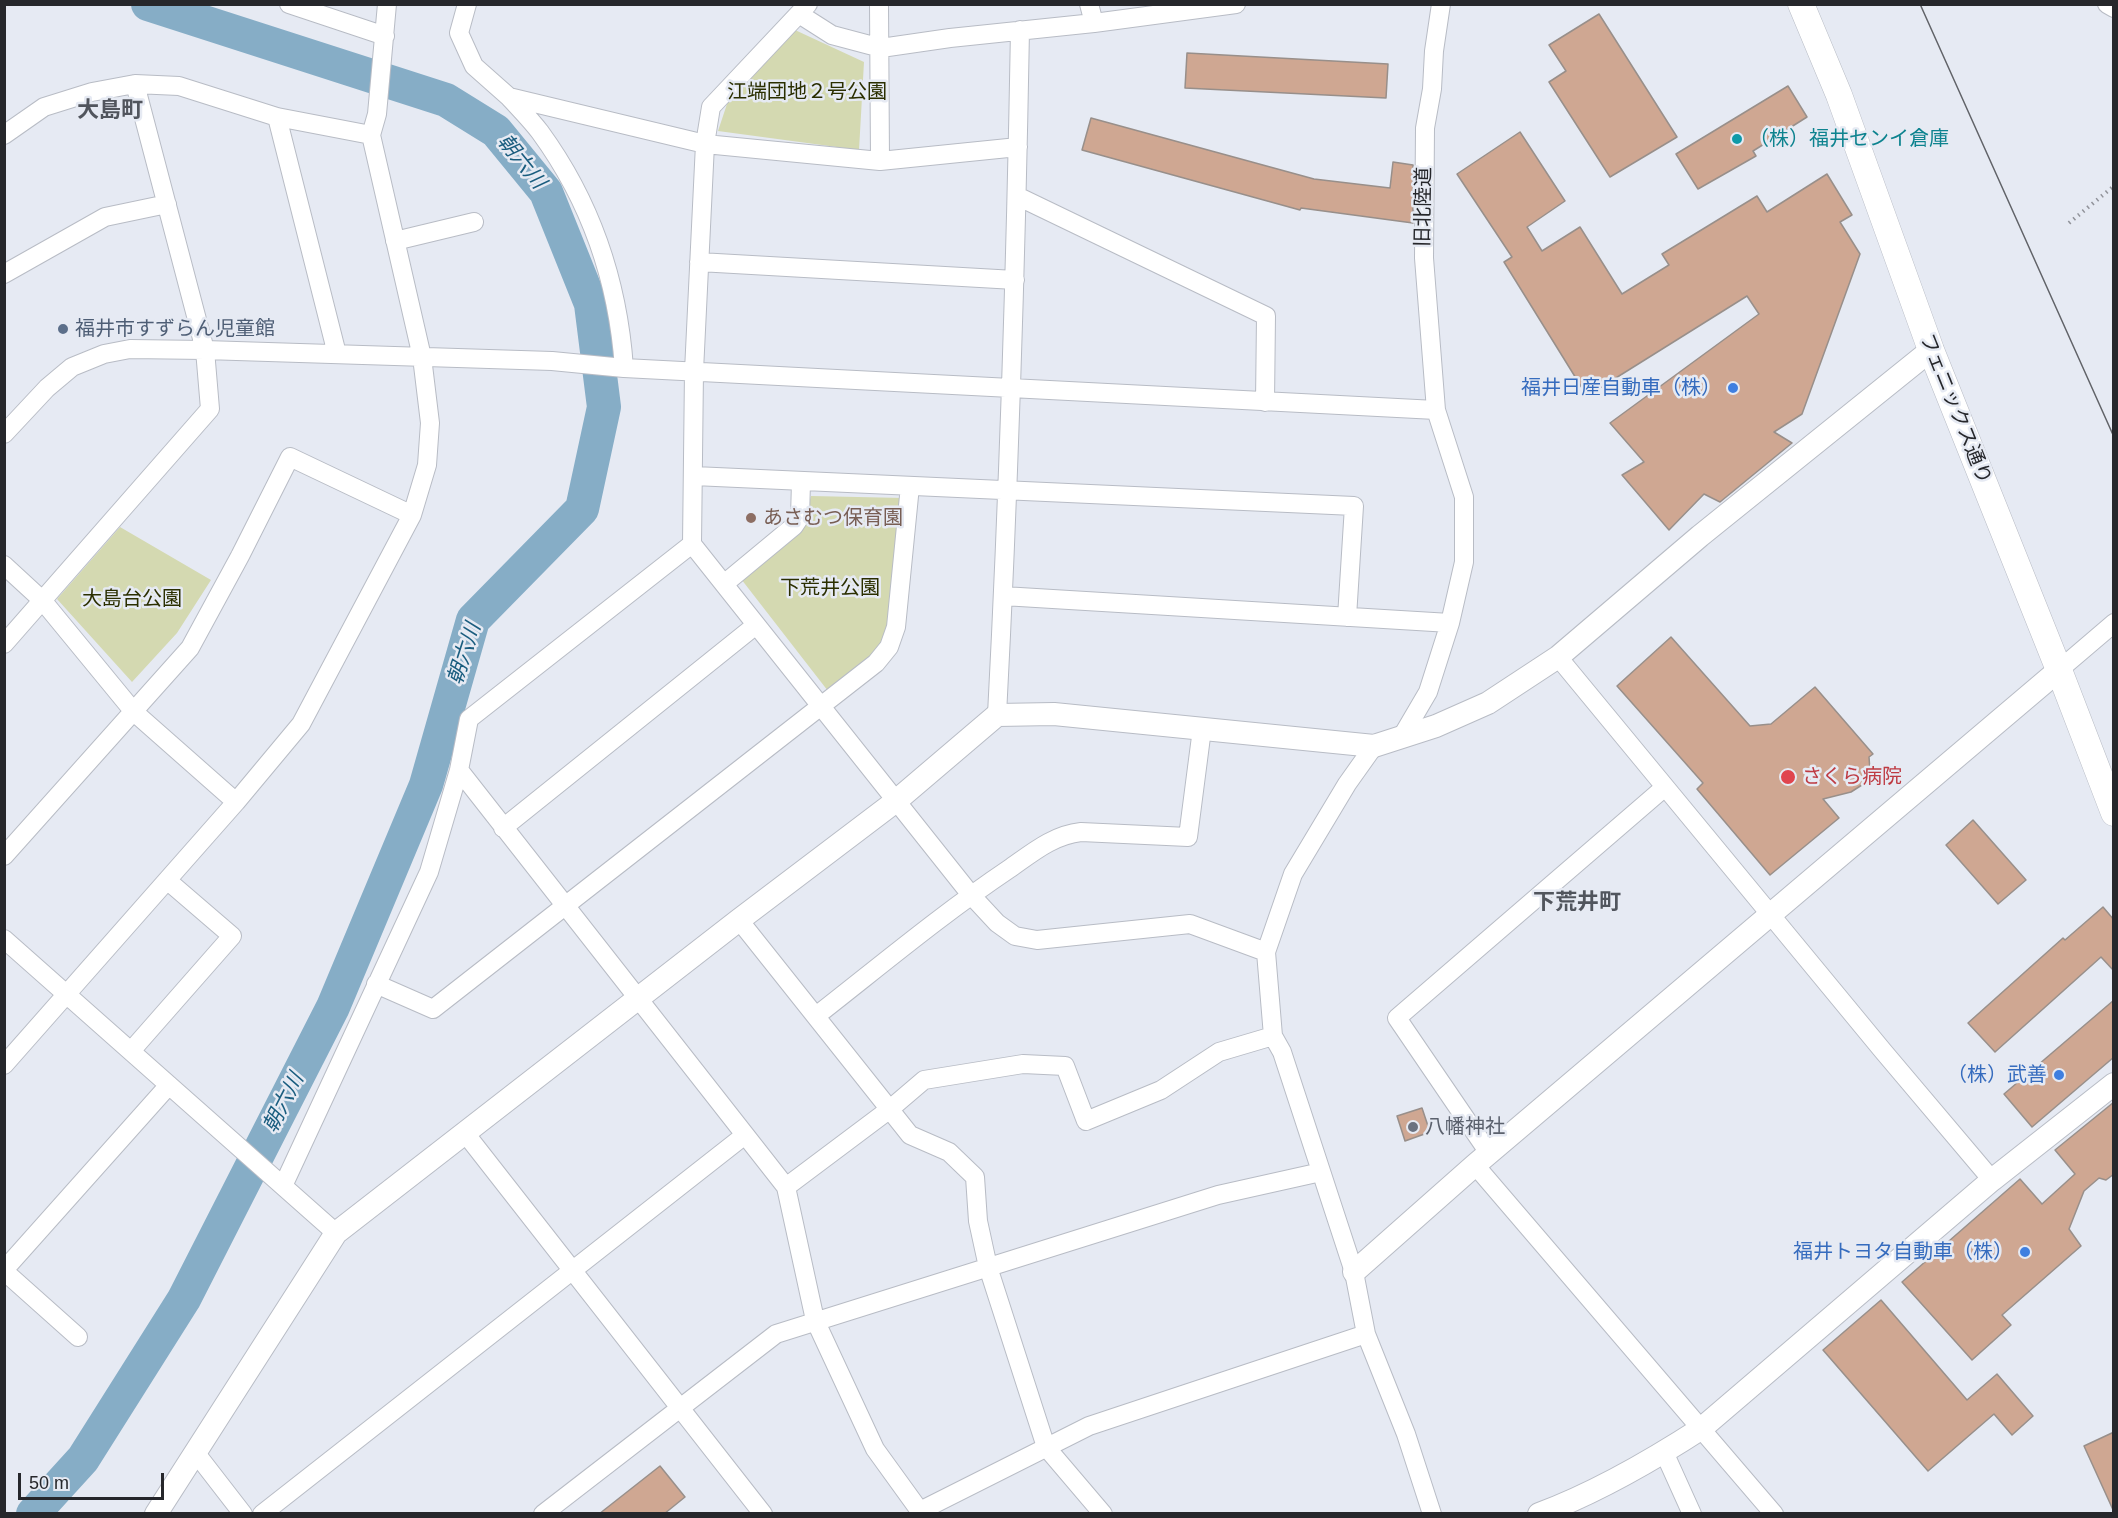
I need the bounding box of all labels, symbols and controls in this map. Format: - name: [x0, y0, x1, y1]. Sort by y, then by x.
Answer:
- park label: 江端団地２号公園: [727, 80, 887, 104]
- district label: 大島町: [77, 98, 143, 124]
- place label: （株）福井センイ倉庫: [1749, 127, 1949, 151]
- water label: 朝六川: [491, 130, 551, 194]
- marker: （株）福井センイ倉庫: [1730, 132, 1744, 146]
- street label: 旧北陸道: [1411, 167, 1437, 247]
- place label: 福井市すずらん児童館: [75, 317, 275, 341]
- marker: 福井市すずらん児童館: [56, 322, 70, 336]
- street label: フェニックス通り: [1914, 330, 1996, 488]
- place label: 福井日産自動車（株）: [1521, 376, 1721, 400]
- marker: 福井日産自動車（株）: [1726, 381, 1740, 395]
- place label: あさむつ保育園: [763, 506, 903, 530]
- marker: あさむつ保育園: [744, 511, 758, 525]
- park label: 下荒井公園: [780, 576, 880, 600]
- park label: 大島台公園: [82, 587, 182, 611]
- water label: 朝六川: [443, 620, 487, 688]
- place label: さくら病院: [1802, 765, 1902, 789]
- marker: さくら病院: [1779, 768, 1797, 786]
- district label: 下荒井町: [1533, 890, 1621, 916]
- place label: （株）武善: [1947, 1063, 2047, 1087]
- marker: （株）武善: [2052, 1068, 2066, 1082]
- water label: 朝六川: [258, 1069, 310, 1137]
- place label: 八幡神社: [1425, 1115, 1505, 1139]
- marker: 八幡神社: [1406, 1120, 1420, 1134]
- place label: 福井トヨタ自動車（株）: [1793, 1240, 2013, 1264]
- marker: 福井トヨタ自動車（株）: [2018, 1245, 2032, 1259]
- scale bar: [21, 1461, 166, 1499]
- text: 50 m: [29, 1473, 69, 1493]

